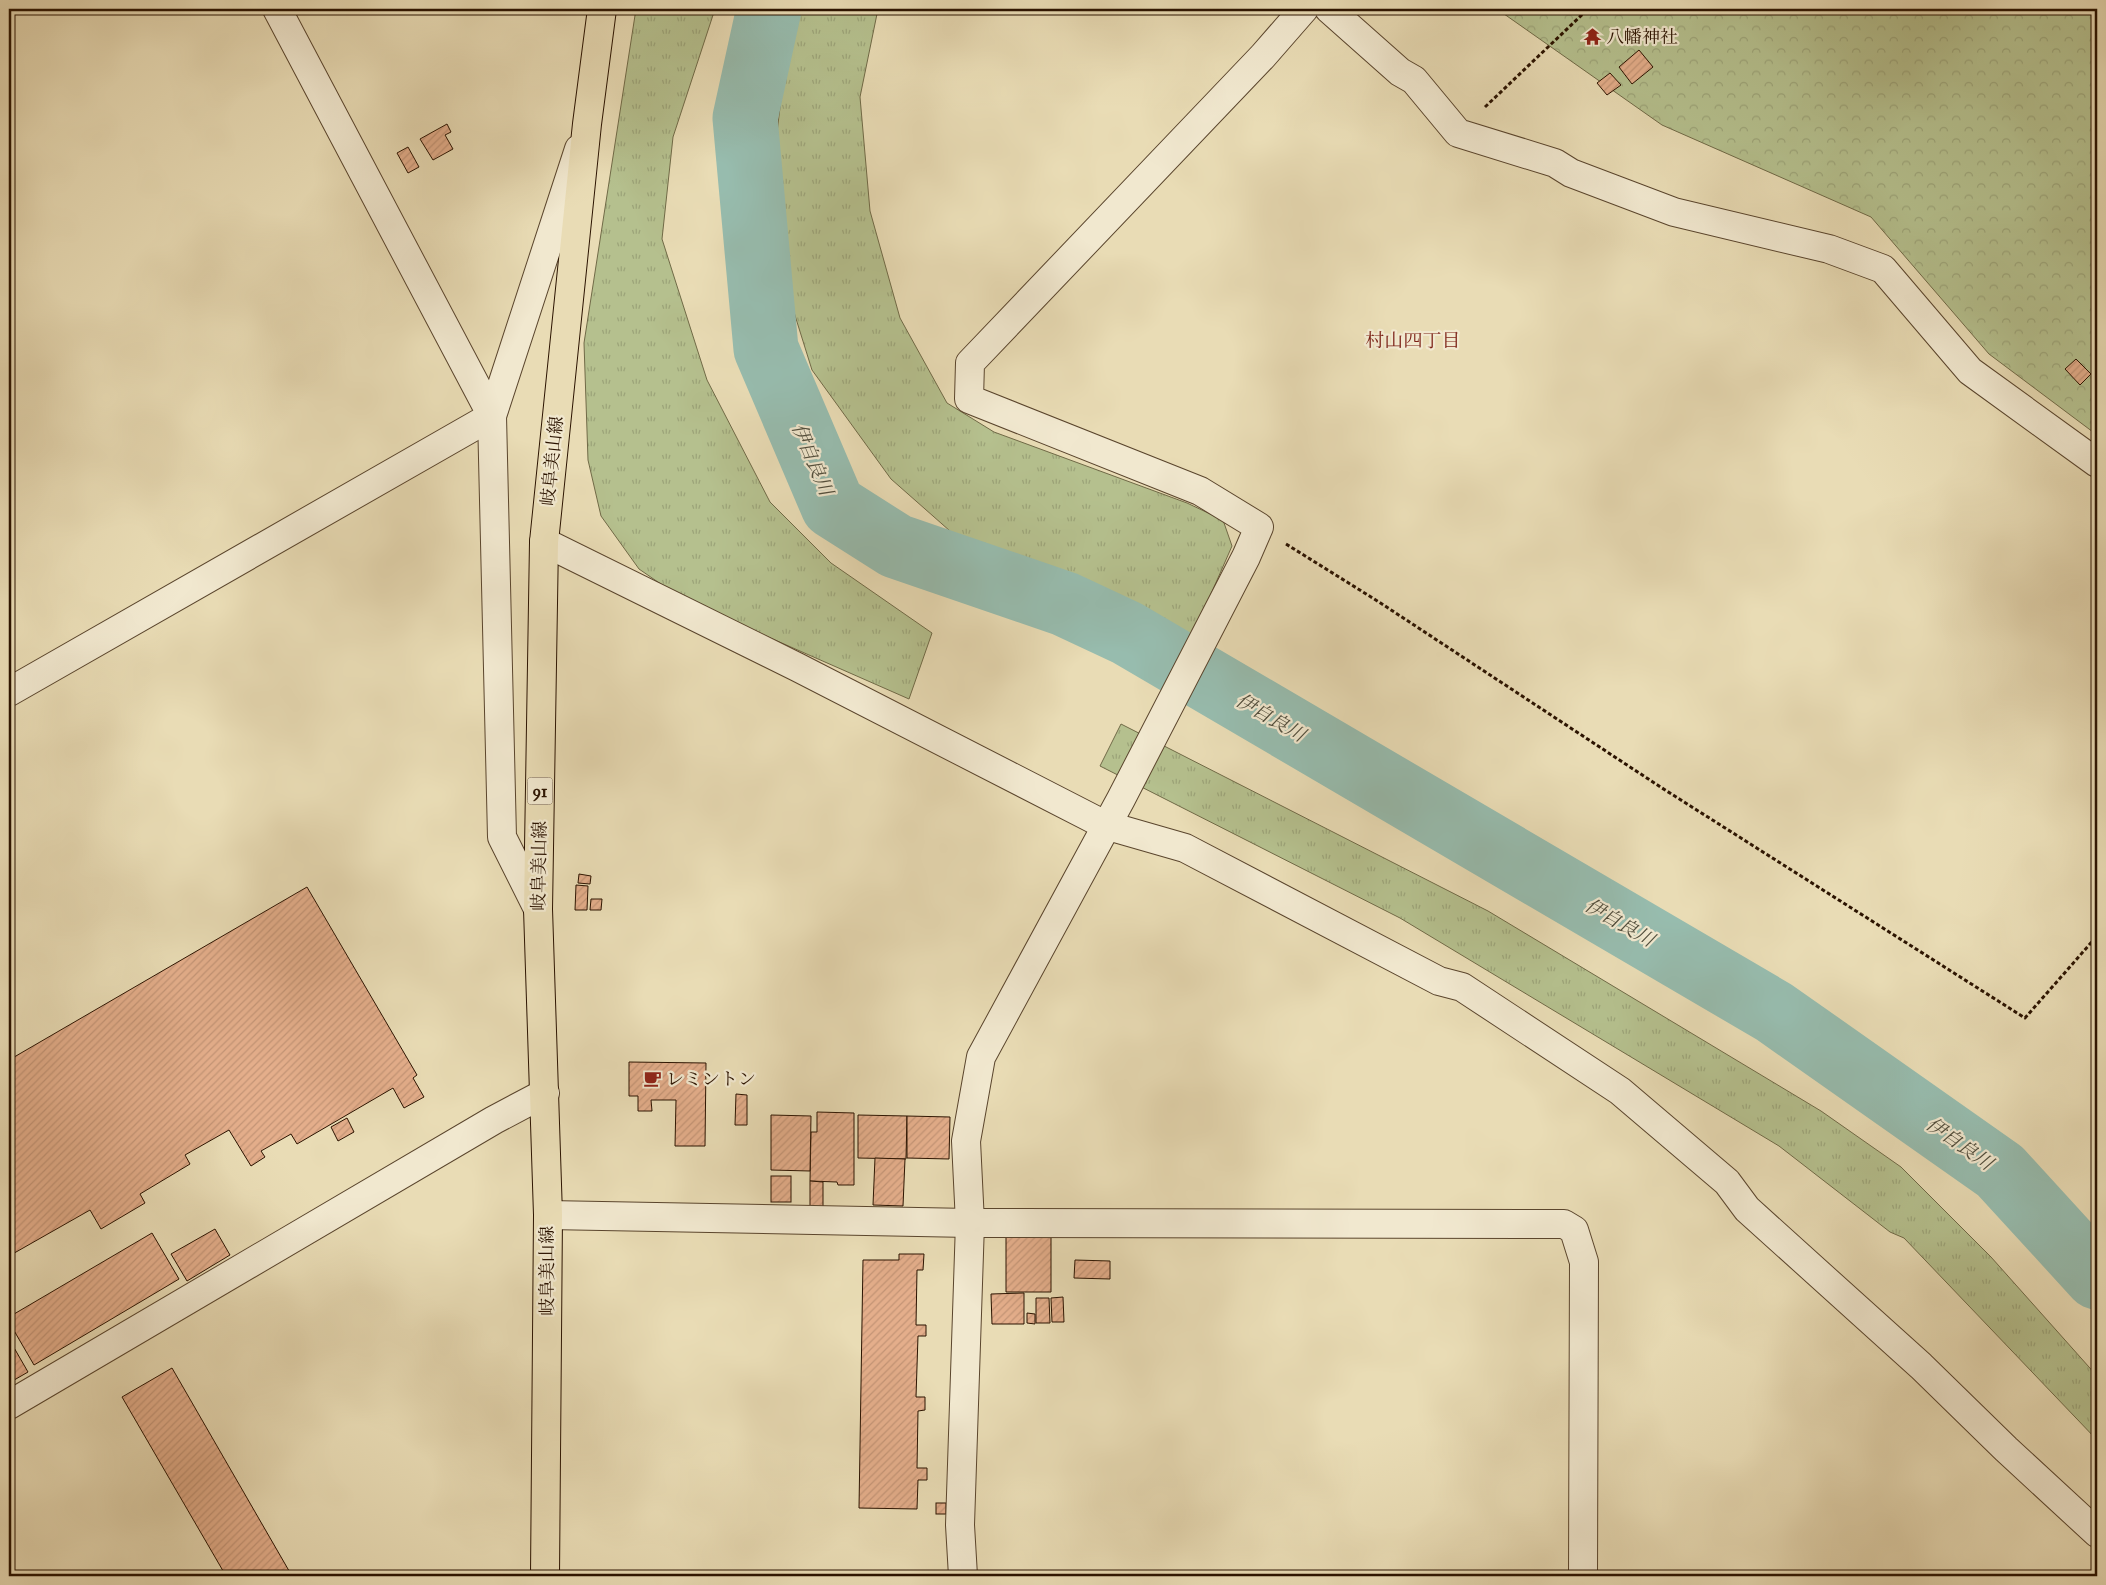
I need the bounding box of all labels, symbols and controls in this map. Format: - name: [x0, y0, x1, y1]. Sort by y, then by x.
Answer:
- place label: 八幡神社: [1606, 26, 1678, 48]
- temple icon: 八幡神社: [1582, 27, 1602, 47]
- district label: 村山四丁目: [1365, 329, 1461, 352]
- street label: 岐阜美山線: [536, 415, 568, 507]
- water label: 伊自良川: [787, 420, 839, 501]
- water label: 伊自良川: [1232, 688, 1311, 747]
- road number: 91: [528, 778, 552, 804]
- street label: 岐阜美山線: [527, 821, 551, 911]
- water label: 伊自良川: [1581, 893, 1660, 952]
- place label: レミントン: [666, 1068, 756, 1090]
- cafe icon: レミントン: [642, 1069, 662, 1089]
- water label: 伊自良川: [1922, 1112, 1999, 1176]
- street label: 岐阜美山線: [536, 1226, 558, 1316]

